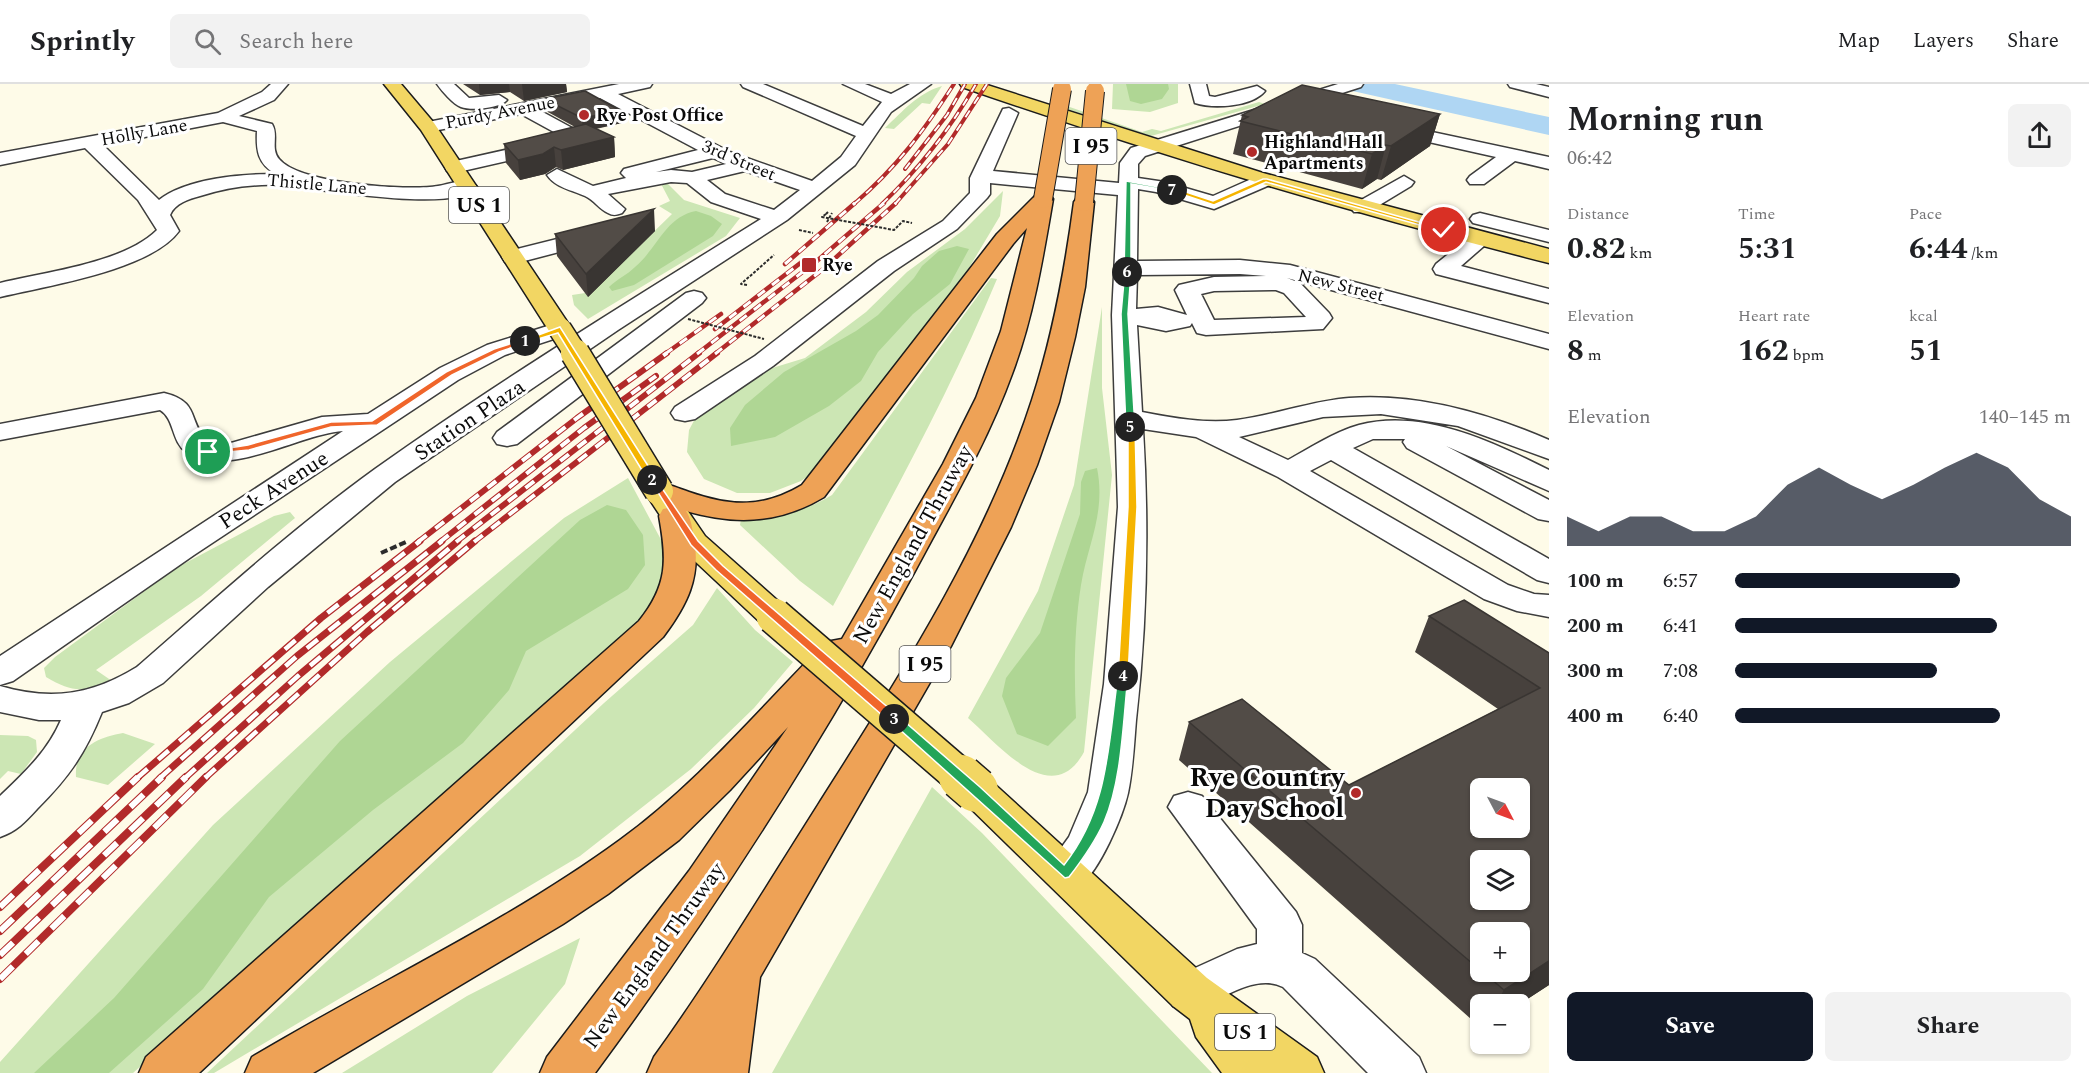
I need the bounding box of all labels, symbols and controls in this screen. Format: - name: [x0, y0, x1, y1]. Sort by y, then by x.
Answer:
- search box: [170, 14, 590, 68]
- text: Sprintly: [30, 20, 134, 63]
- icon: search: [191, 25, 224, 58]
- text: Search here: [239, 25, 353, 58]
- text: Map: [1838, 25, 1880, 57]
- text: Layers: [1913, 25, 1974, 57]
- text: Share: [2007, 25, 2059, 57]
- street label: Purdy Avenue: [443, 89, 557, 136]
- text: Morning run: [1567, 95, 1764, 145]
- place label: Rye Post Office: [596, 102, 724, 129]
- button: share: [2008, 104, 2071, 167]
- marker: Rye Post Office: [577, 108, 591, 122]
- street label: Holly Lane: [99, 112, 189, 153]
- road number: I 95: [1066, 128, 1116, 164]
- place label: Highland Hall Apartments: [1264, 129, 1383, 177]
- street label: 3rd Street: [698, 133, 780, 188]
- text: 06:42: [1567, 143, 1612, 173]
- marker: Highland Hall Apartments: [1245, 145, 1259, 159]
- street label: Thistle Lane: [266, 167, 368, 202]
- pin: 7: [1157, 175, 1187, 205]
- text: 7: [1168, 178, 1176, 202]
- road number: US 1: [449, 187, 509, 223]
- text: Distance: [1567, 202, 1629, 226]
- text: Time: [1738, 202, 1775, 226]
- text: Pace: [1909, 202, 1942, 226]
- pin: [1418, 204, 1469, 255]
- icon: check: [1427, 213, 1460, 246]
- text: 0.82: [1567, 226, 1626, 272]
- text: 5:31: [1738, 226, 1797, 272]
- text: 6:44: [1909, 226, 1968, 272]
- text: km: [1626, 241, 1652, 265]
- text: /km: [1968, 241, 1998, 265]
- place label: Rye: [822, 252, 853, 279]
- marker: Rye: [800, 256, 818, 274]
- pin: 6: [1112, 257, 1142, 287]
- text: 6: [1123, 260, 1131, 284]
- street label: New Street: [1295, 262, 1387, 309]
- text: Elevation: [1567, 304, 1634, 328]
- text: Heart rate: [1738, 304, 1810, 328]
- text: kcal: [1909, 304, 1938, 328]
- pin: 1: [510, 326, 540, 356]
- text: 8: [1567, 328, 1584, 374]
- text: 162: [1738, 328, 1789, 374]
- text: 51: [1909, 328, 1943, 374]
- text: 1: [521, 329, 529, 353]
- text: m: [1584, 343, 1602, 367]
- text: bpm: [1789, 343, 1824, 367]
- street label: Station Plaza: [408, 371, 532, 470]
- text: Elevation: [1567, 402, 1651, 432]
- text: 140–145 m: [1979, 402, 2071, 432]
- pin: 5: [1115, 412, 1145, 442]
- text: 5: [1126, 415, 1134, 439]
- pin: [182, 426, 233, 477]
- icon: arrive: [191, 435, 224, 468]
- street label: New England Thruway: [845, 438, 983, 650]
- street label: Peck Avenue: [212, 442, 335, 538]
- pin: 2: [637, 465, 667, 495]
- text: 2: [648, 468, 656, 492]
- text: 100 m: [1567, 566, 1624, 596]
- text: 6:57: [1663, 566, 1698, 596]
- text: 200 m: [1567, 611, 1624, 641]
- text: 6:41: [1663, 611, 1698, 641]
- road number: I 95: [900, 646, 950, 682]
- text: 300 m: [1567, 656, 1624, 686]
- text: 7:08: [1663, 656, 1698, 686]
- pin: 4: [1108, 661, 1138, 691]
- text: 4: [1119, 664, 1127, 688]
- text: 400 m: [1567, 701, 1624, 731]
- text: 6:40: [1663, 701, 1698, 731]
- pin: 3: [879, 704, 909, 734]
- text: 3: [890, 707, 898, 731]
- place label: Rye Country Day School: [1189, 757, 1345, 830]
- north arrow: [1470, 778, 1530, 838]
- map controls: [1470, 778, 1530, 1054]
- marker: Rye Country Day School: [1349, 786, 1363, 800]
- button: layers: [1470, 850, 1530, 910]
- street label: New England Thruway: [575, 855, 734, 1056]
- button: +: [1470, 922, 1530, 982]
- button: Save: [1567, 992, 1813, 1061]
- button: Share: [1825, 992, 2071, 1061]
- button: −: [1470, 994, 1530, 1054]
- road number: US 1: [1215, 1014, 1275, 1050]

